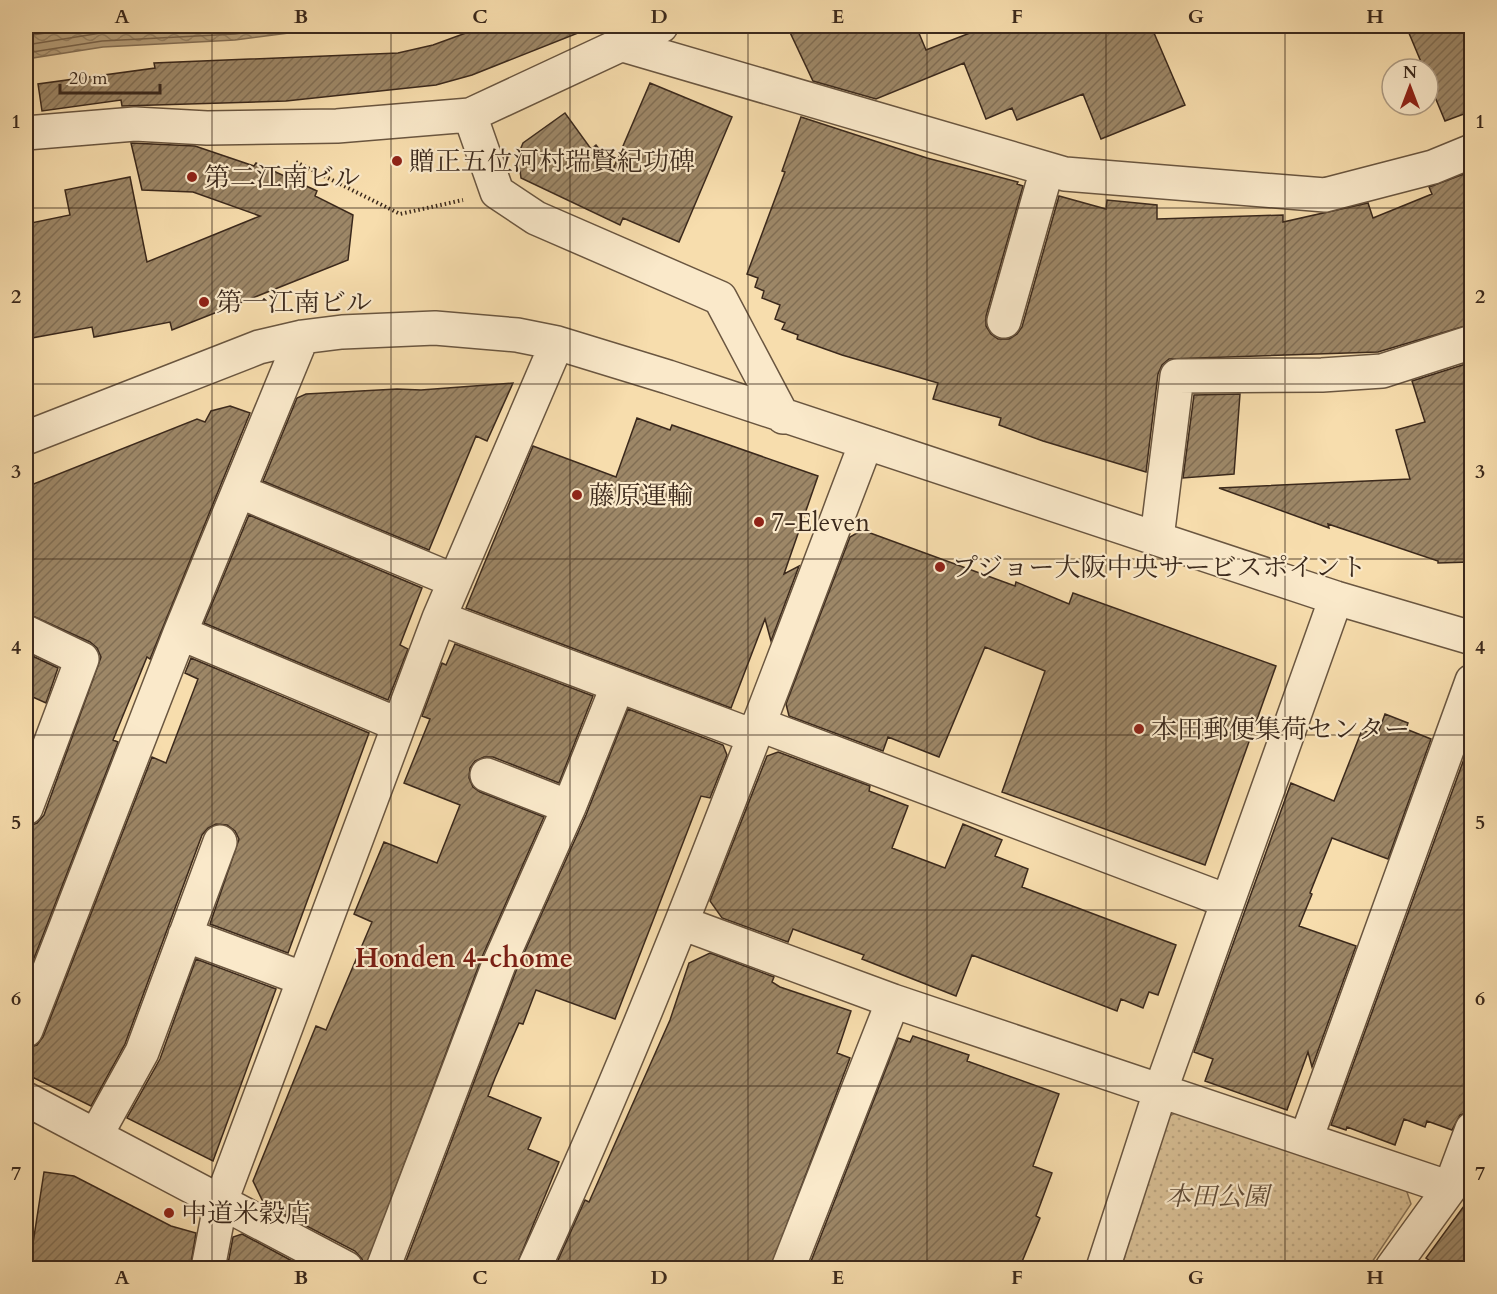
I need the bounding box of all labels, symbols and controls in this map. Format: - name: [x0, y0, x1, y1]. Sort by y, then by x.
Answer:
- text: A: [114, 3, 130, 30]
- text: B: [294, 3, 308, 30]
- text: C: [472, 3, 488, 30]
- text: D: [650, 3, 668, 30]
- text: E: [832, 3, 844, 30]
- text: F: [1011, 3, 1023, 30]
- text: G: [1188, 3, 1204, 30]
- text: H: [1366, 3, 1384, 30]
- scale bar: [60, 57, 160, 95]
- north arrow: [1380, 57, 1440, 117]
- text: N: [1403, 62, 1417, 84]
- text: 20 m: [69, 66, 108, 91]
- text: 1: [11, 108, 21, 135]
- text: 1: [1475, 108, 1485, 135]
- place label: 贈正五位河村瑞賢紀功碑: [409, 144, 695, 179]
- marker: 贈正五位河村瑞賢紀功碑: [390, 154, 404, 168]
- place label: 第二江南ビル: [204, 160, 360, 195]
- marker: 第二江南ビル: [185, 170, 199, 184]
- text: 2: [11, 283, 21, 310]
- text: 2: [1475, 283, 1485, 310]
- place label: 第一江南ビル: [216, 285, 372, 320]
- marker: 第一江南ビル: [197, 295, 211, 309]
- text: 3: [11, 458, 21, 485]
- text: 3: [1475, 458, 1485, 485]
- place label: 藤原運輸: [589, 478, 693, 513]
- marker: 藤原運輸: [570, 488, 584, 502]
- place label: 7-Eleven: [771, 505, 870, 540]
- marker: 7-Eleven: [752, 515, 766, 529]
- place label: プジョー大阪中央サービスポイント: [952, 550, 1366, 585]
- marker: プジョー大阪中央サービスポイント: [933, 560, 947, 574]
- text: 4: [11, 634, 21, 661]
- text: 4: [1475, 634, 1485, 661]
- place label: 本田郵便集荷センター: [1151, 712, 1410, 747]
- marker: 本田郵便集荷センター: [1132, 722, 1146, 736]
- text: 5: [11, 809, 21, 836]
- text: 5: [1475, 809, 1485, 836]
- district label: Honden 4-chome: [355, 940, 573, 977]
- text: 6: [11, 985, 21, 1012]
- text: 6: [1475, 985, 1485, 1012]
- text: 7: [11, 1160, 21, 1187]
- text: 7: [1475, 1160, 1485, 1187]
- park label: 本田公園: [1165, 1179, 1273, 1214]
- place label: 中道米穀店: [181, 1196, 311, 1231]
- marker: 中道米穀店: [162, 1206, 176, 1220]
- text: A: [114, 1264, 130, 1291]
- text: B: [294, 1264, 308, 1291]
- text: C: [472, 1264, 488, 1291]
- text: D: [650, 1264, 668, 1291]
- text: E: [832, 1264, 844, 1291]
- text: F: [1011, 1264, 1023, 1291]
- text: G: [1188, 1264, 1204, 1291]
- text: H: [1366, 1264, 1384, 1291]

